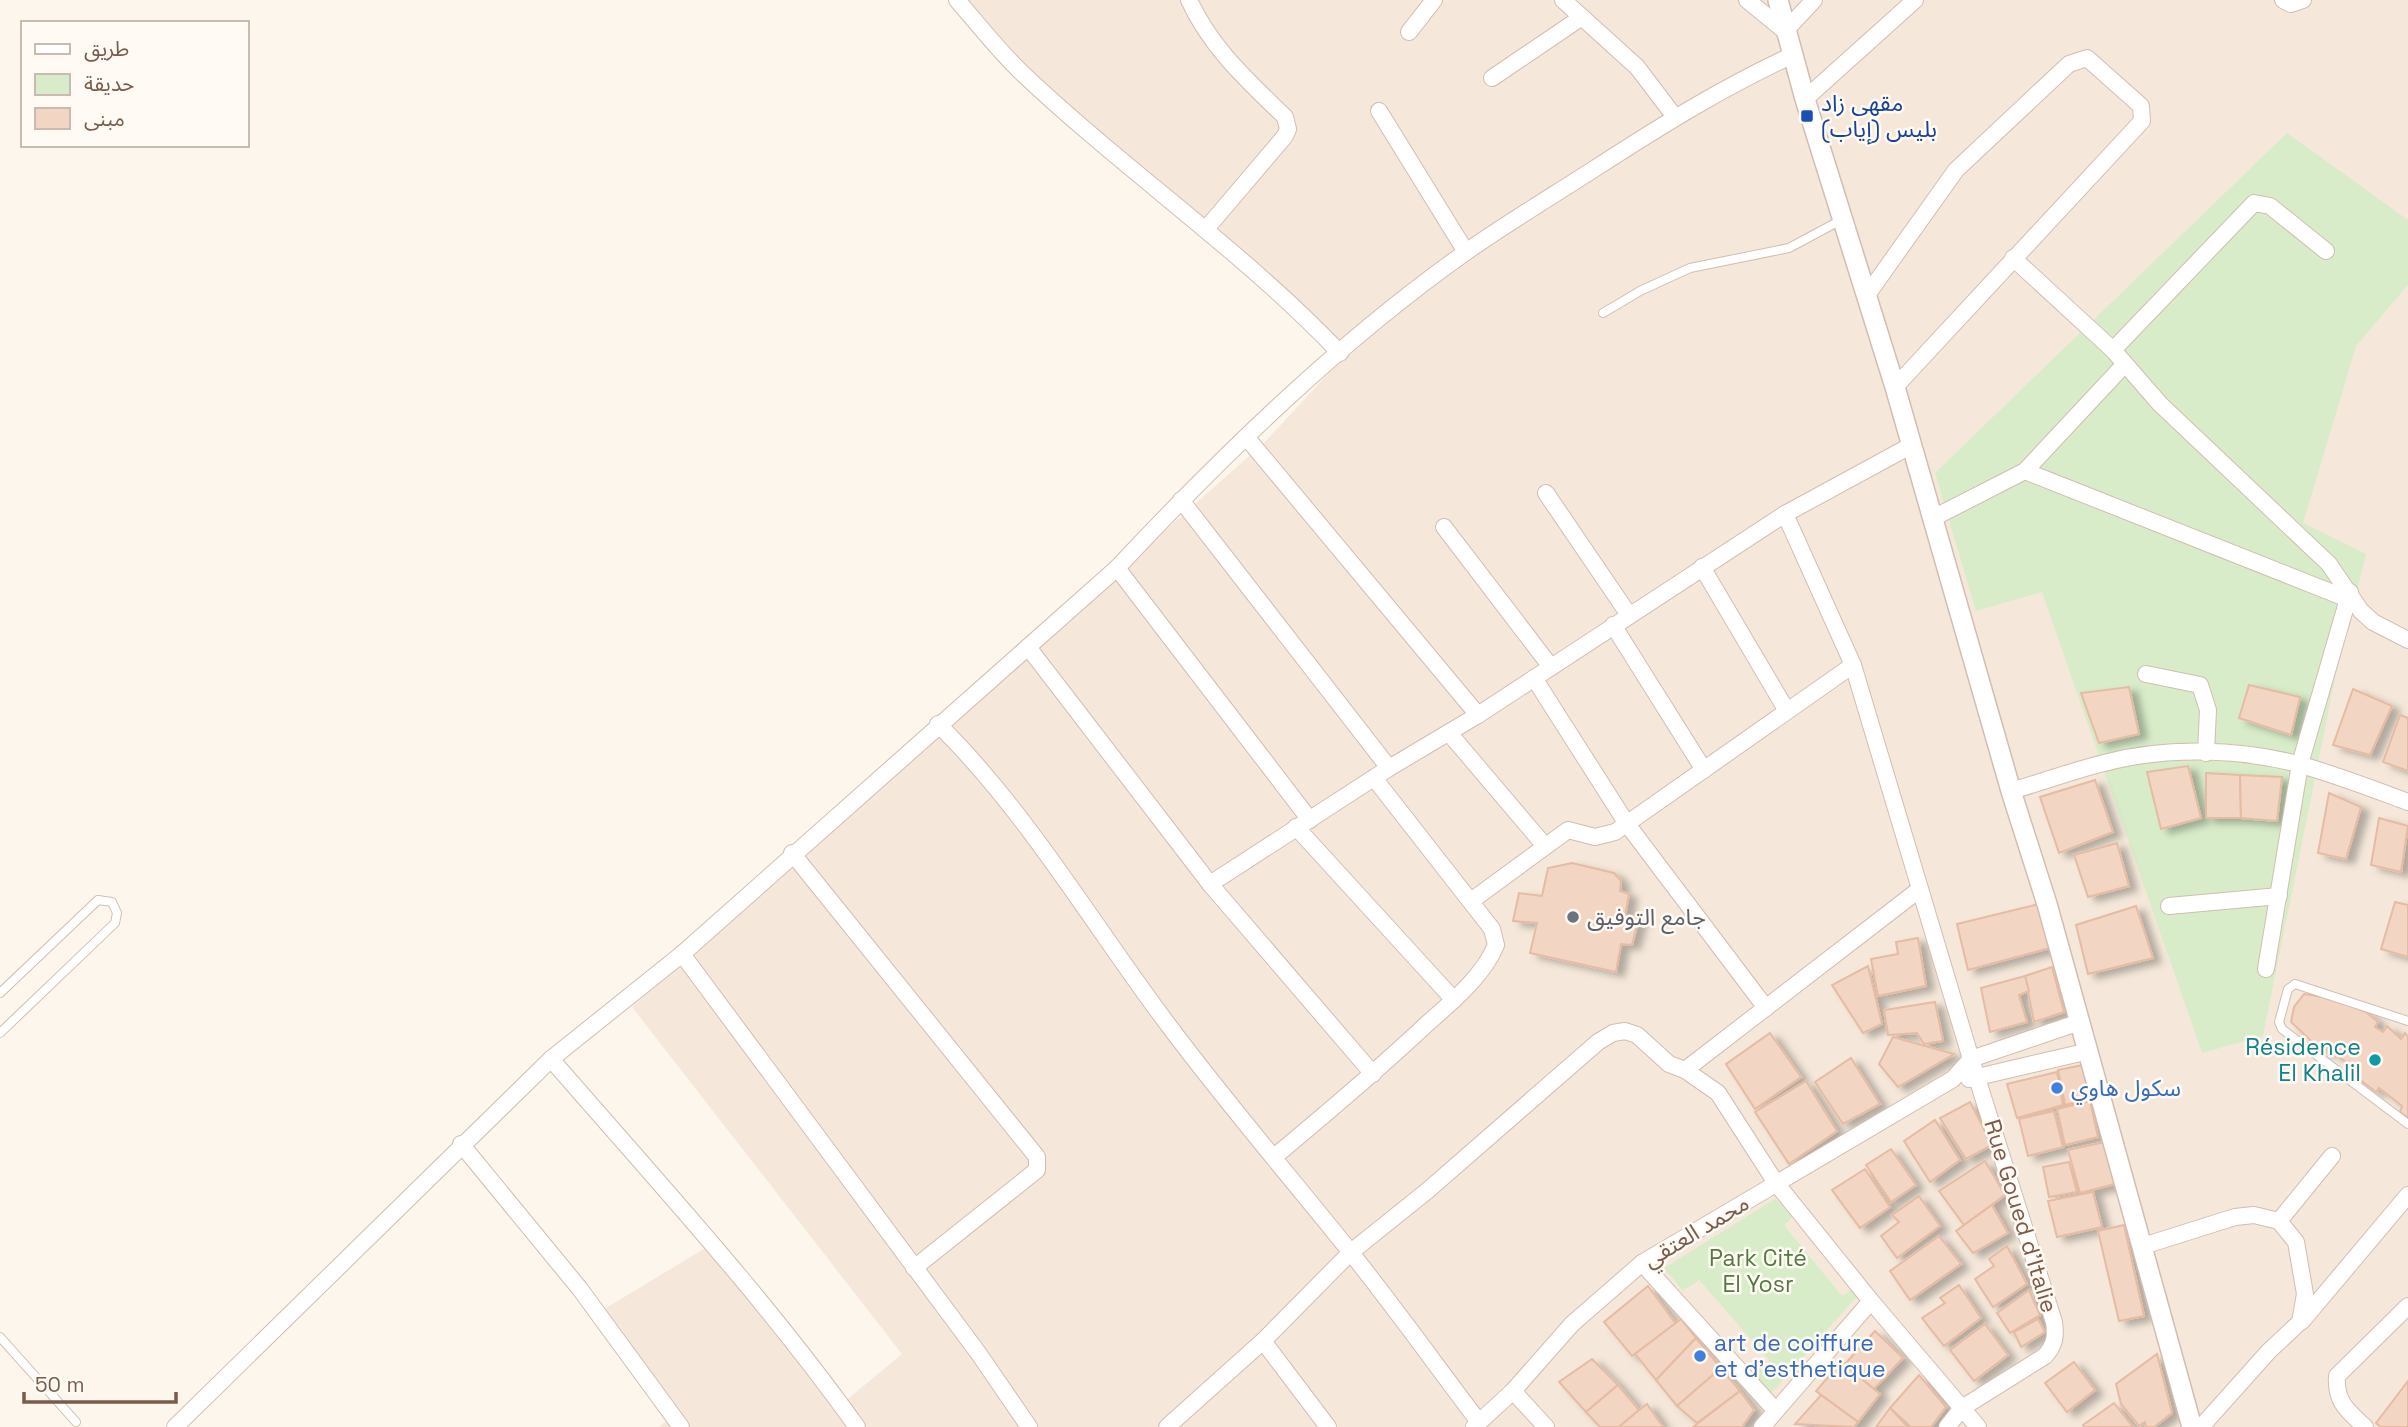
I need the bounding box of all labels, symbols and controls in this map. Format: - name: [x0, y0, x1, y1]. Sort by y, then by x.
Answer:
- legend: [21, 21, 248, 147]
- text: طريق: [84, 35, 129, 62]
- text: حديقة: [84, 70, 134, 97]
- place label: مقهى زاد بليس (إياب): [1821, 88, 1937, 145]
- text: مبنى: [84, 105, 125, 132]
- marker: مقهى زاد بليس (إياب): [1799, 108, 1815, 124]
- place label: جامع التوفيق: [1587, 902, 1706, 934]
- marker: جامع التوفيق: [1565, 909, 1581, 925]
- place label: Résidence El Khalil: [2245, 1032, 2361, 1088]
- marker: Résidence El Khalil: [2367, 1052, 2383, 1068]
- place label: سكول هاوي: [2071, 1073, 2181, 1105]
- marker: سكول هاوي: [2049, 1080, 2065, 1096]
- street label: Rue Goued d'Italie: [1977, 1116, 2065, 1316]
- street label: محمد العتقي: [1637, 1188, 1756, 1276]
- park label: Park Cité El Yosr: [1709, 1243, 1807, 1299]
- place label: art de coiffure et d'esthetique: [1714, 1328, 1886, 1384]
- marker: art de coiffure et d'esthetique: [1692, 1348, 1708, 1364]
- scale bar: [24, 1360, 177, 1404]
- text: 50 m: [35, 1371, 85, 1398]

